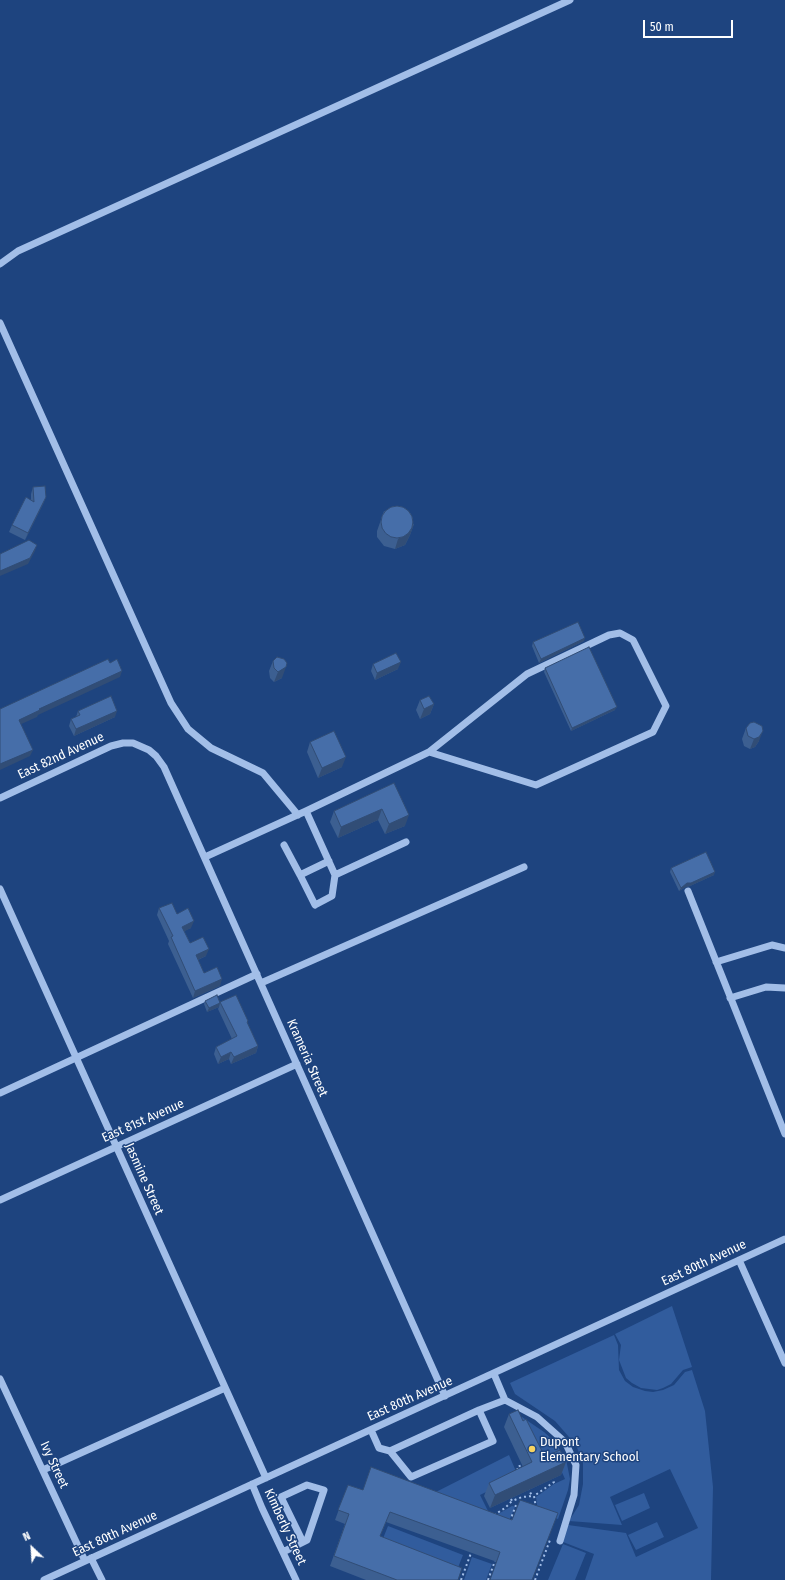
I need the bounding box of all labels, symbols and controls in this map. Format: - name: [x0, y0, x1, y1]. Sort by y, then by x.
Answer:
- scale bar: [645, 12, 735, 38]
- text: 50 m: [650, 20, 674, 34]
- street label: East 82nd Avenue: [15, 729, 107, 783]
- street label: Krameria Street: [283, 1017, 331, 1099]
- street label: East 81st Avenue: [100, 1096, 186, 1146]
- street label: Jasmine Street: [121, 1141, 167, 1217]
- street label: East 80th Avenue: [659, 1237, 749, 1289]
- street label: East 80th Avenue: [365, 1373, 455, 1425]
- place label: Dupont Elementary School: [540, 1434, 639, 1465]
- street label: Ivy Street: [36, 1439, 72, 1491]
- marker: Dupont Elementary School: [527, 1444, 537, 1454]
- street label: Kimberly Street: [261, 1486, 309, 1568]
- street label: East 80th Avenue: [70, 1508, 160, 1560]
- north arrow: [12, 1528, 52, 1568]
- text: N: [21, 1529, 32, 1544]

